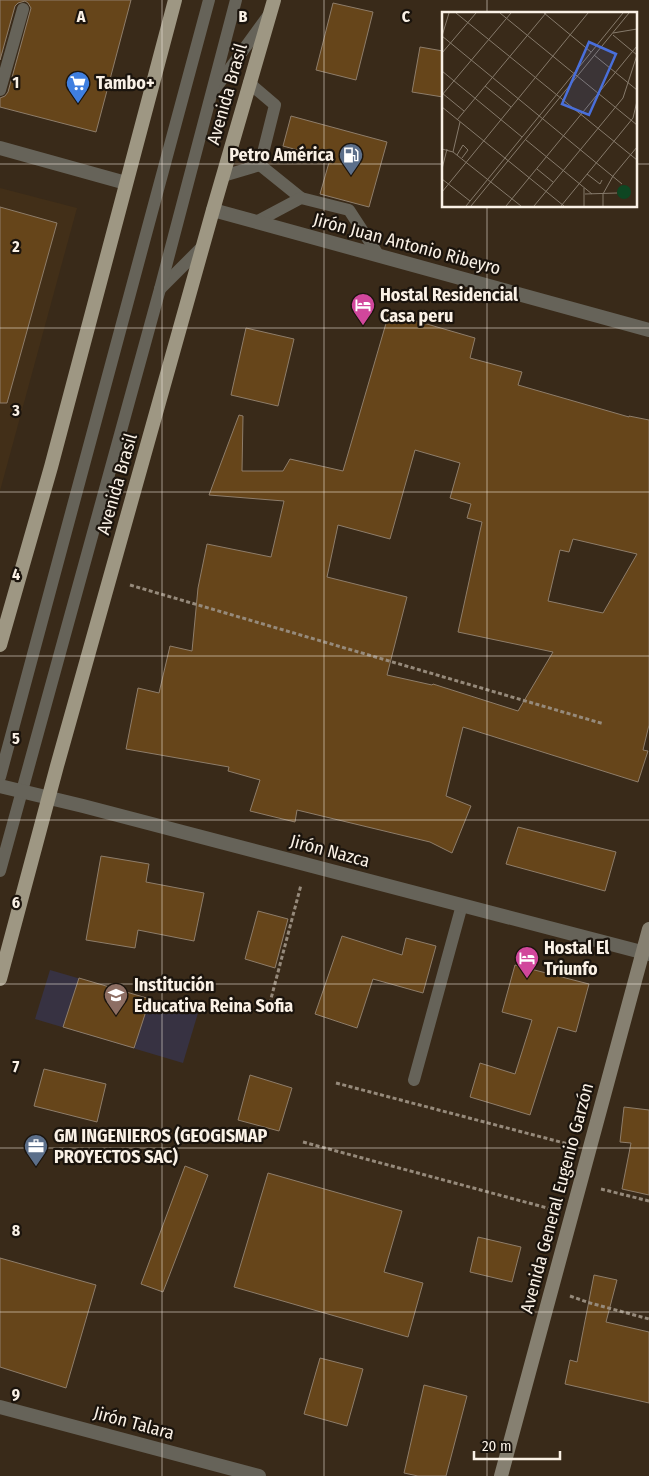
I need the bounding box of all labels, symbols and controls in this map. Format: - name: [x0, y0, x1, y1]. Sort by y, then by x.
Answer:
- text: A: [76, 7, 86, 26]
- text: B: [239, 7, 248, 26]
- text: C: [402, 7, 411, 26]
- inset map: [442, 12, 636, 208]
- street label: Avenida Brasil: [202, 41, 252, 147]
- supermarket icon: Tambo+: [65, 70, 91, 104]
- place label: Tambo+: [96, 72, 155, 94]
- text: 1: [13, 73, 19, 92]
- fuel station icon: Petro América: [338, 142, 364, 176]
- place label: Petro América: [229, 144, 334, 166]
- street label: Jirón Juan Antonio Ribeyro: [311, 208, 503, 280]
- text: 2: [11, 237, 20, 256]
- place label: Hostal Residencial Casa peru: [380, 284, 518, 327]
- hotel icon: Hostal Residencial Casa peru: [350, 292, 376, 326]
- text: 3: [11, 401, 20, 420]
- street label: Avenida Brasil: [92, 431, 142, 537]
- text: 4: [12, 565, 20, 584]
- text: 5: [12, 729, 20, 748]
- street label: Jirón Nazca: [288, 830, 372, 872]
- text: 6: [12, 893, 20, 912]
- place label: Hostal El Triunfo: [544, 937, 609, 980]
- hotel icon: Hostal El Triunfo: [514, 945, 540, 979]
- place label: Institución Educativa Reina Sofia: [134, 974, 293, 1017]
- school or university icon: Institución Educativa Reina Sofia: [103, 982, 129, 1016]
- text: 7: [13, 1057, 20, 1076]
- street label: Avenida General Eugenio Garzón: [516, 1080, 598, 1316]
- place label: GM INGENIEROS (GEOGISMAP PROYECTOS SAC): [54, 1125, 268, 1168]
- office icon: GM INGENIEROS (GEOGISMAP PROYECTOS SAC): [23, 1133, 49, 1167]
- text: 8: [12, 1221, 21, 1240]
- text: 9: [12, 1385, 20, 1404]
- street label: Jirón Talara: [91, 1402, 177, 1444]
- scale bar: [474, 1428, 560, 1460]
- text: 20 m: [482, 1437, 512, 1455]

